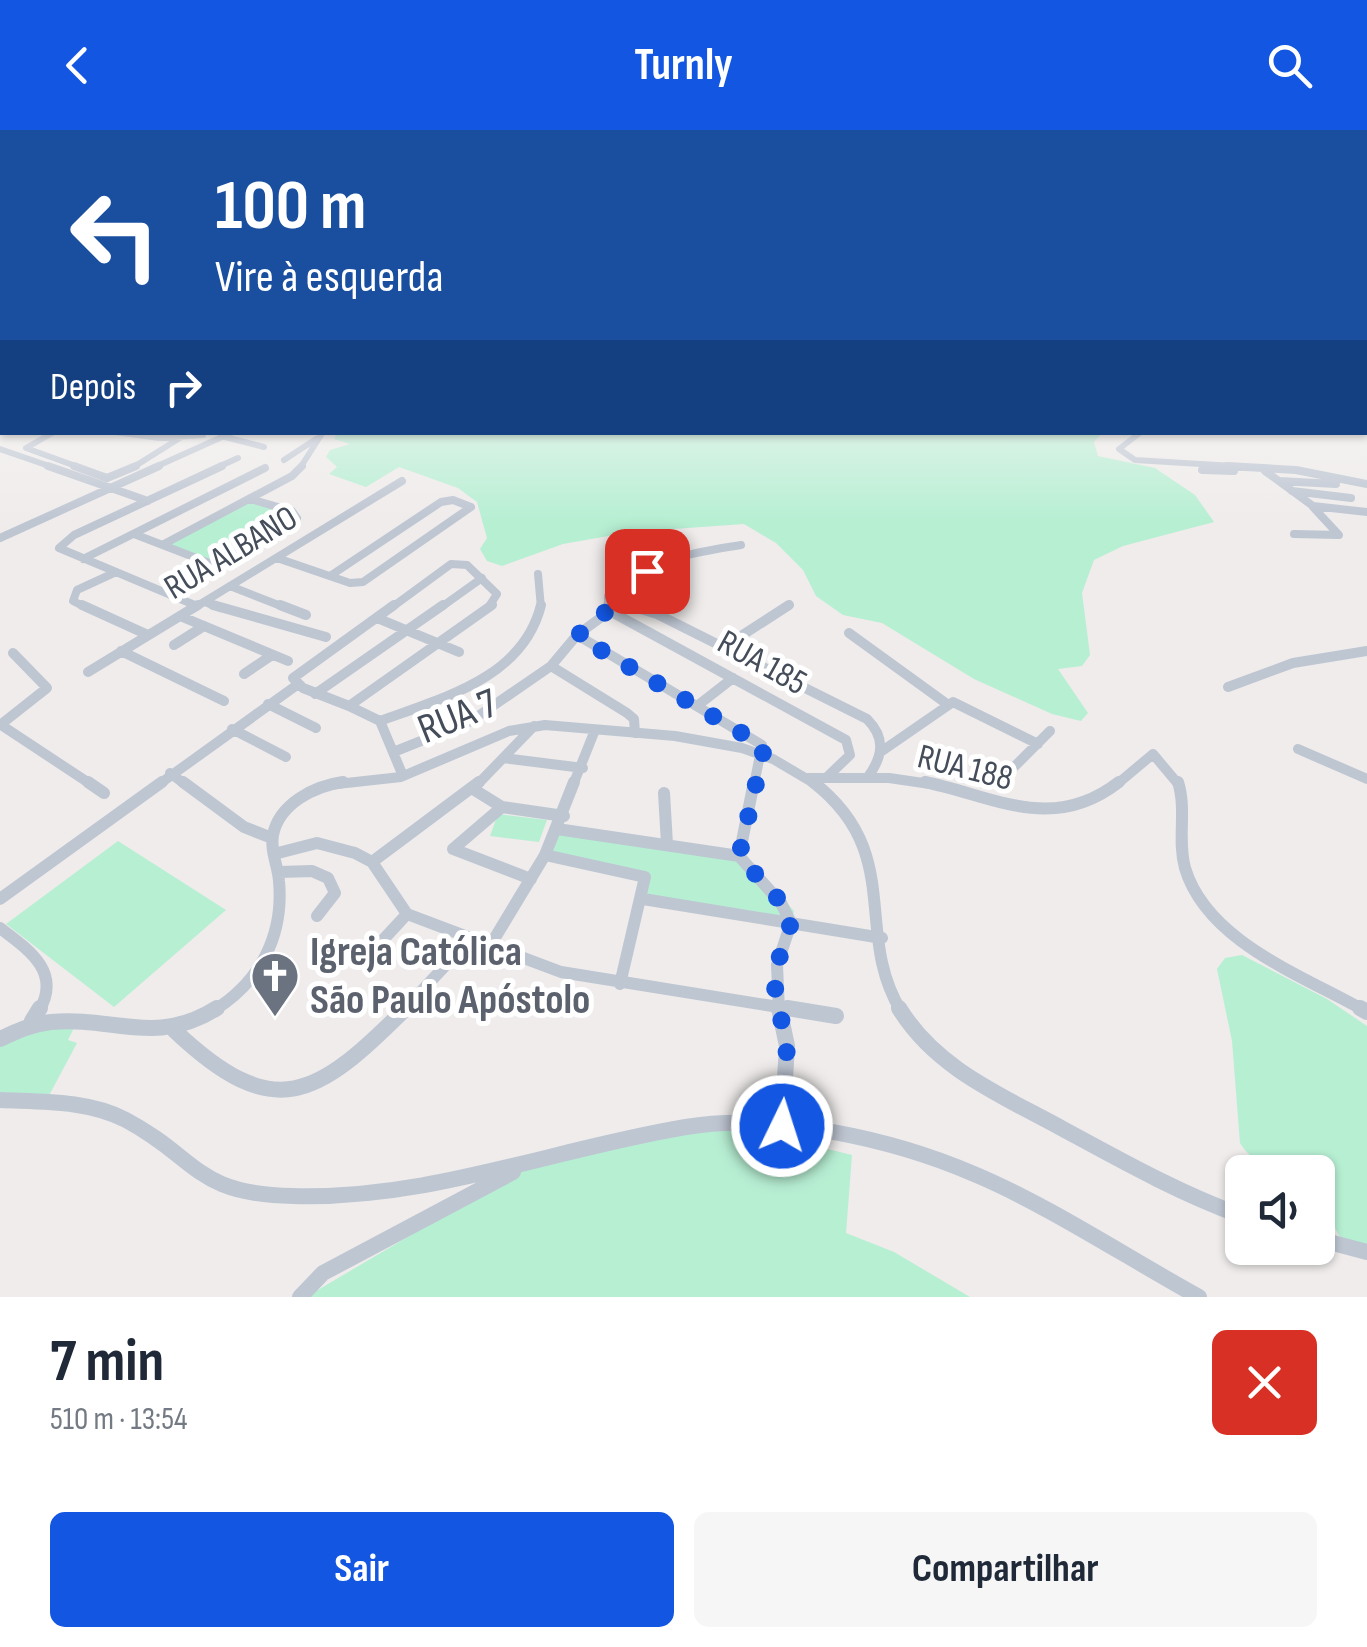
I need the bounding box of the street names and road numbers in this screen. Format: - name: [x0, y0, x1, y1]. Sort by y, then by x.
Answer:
- street label: RUA ALBANO: [157, 497, 305, 609]
- street label: RUA 185: [710, 621, 814, 705]
- street label: RUA 7: [411, 678, 505, 756]
- street label: RUA 188: [913, 735, 1017, 801]

